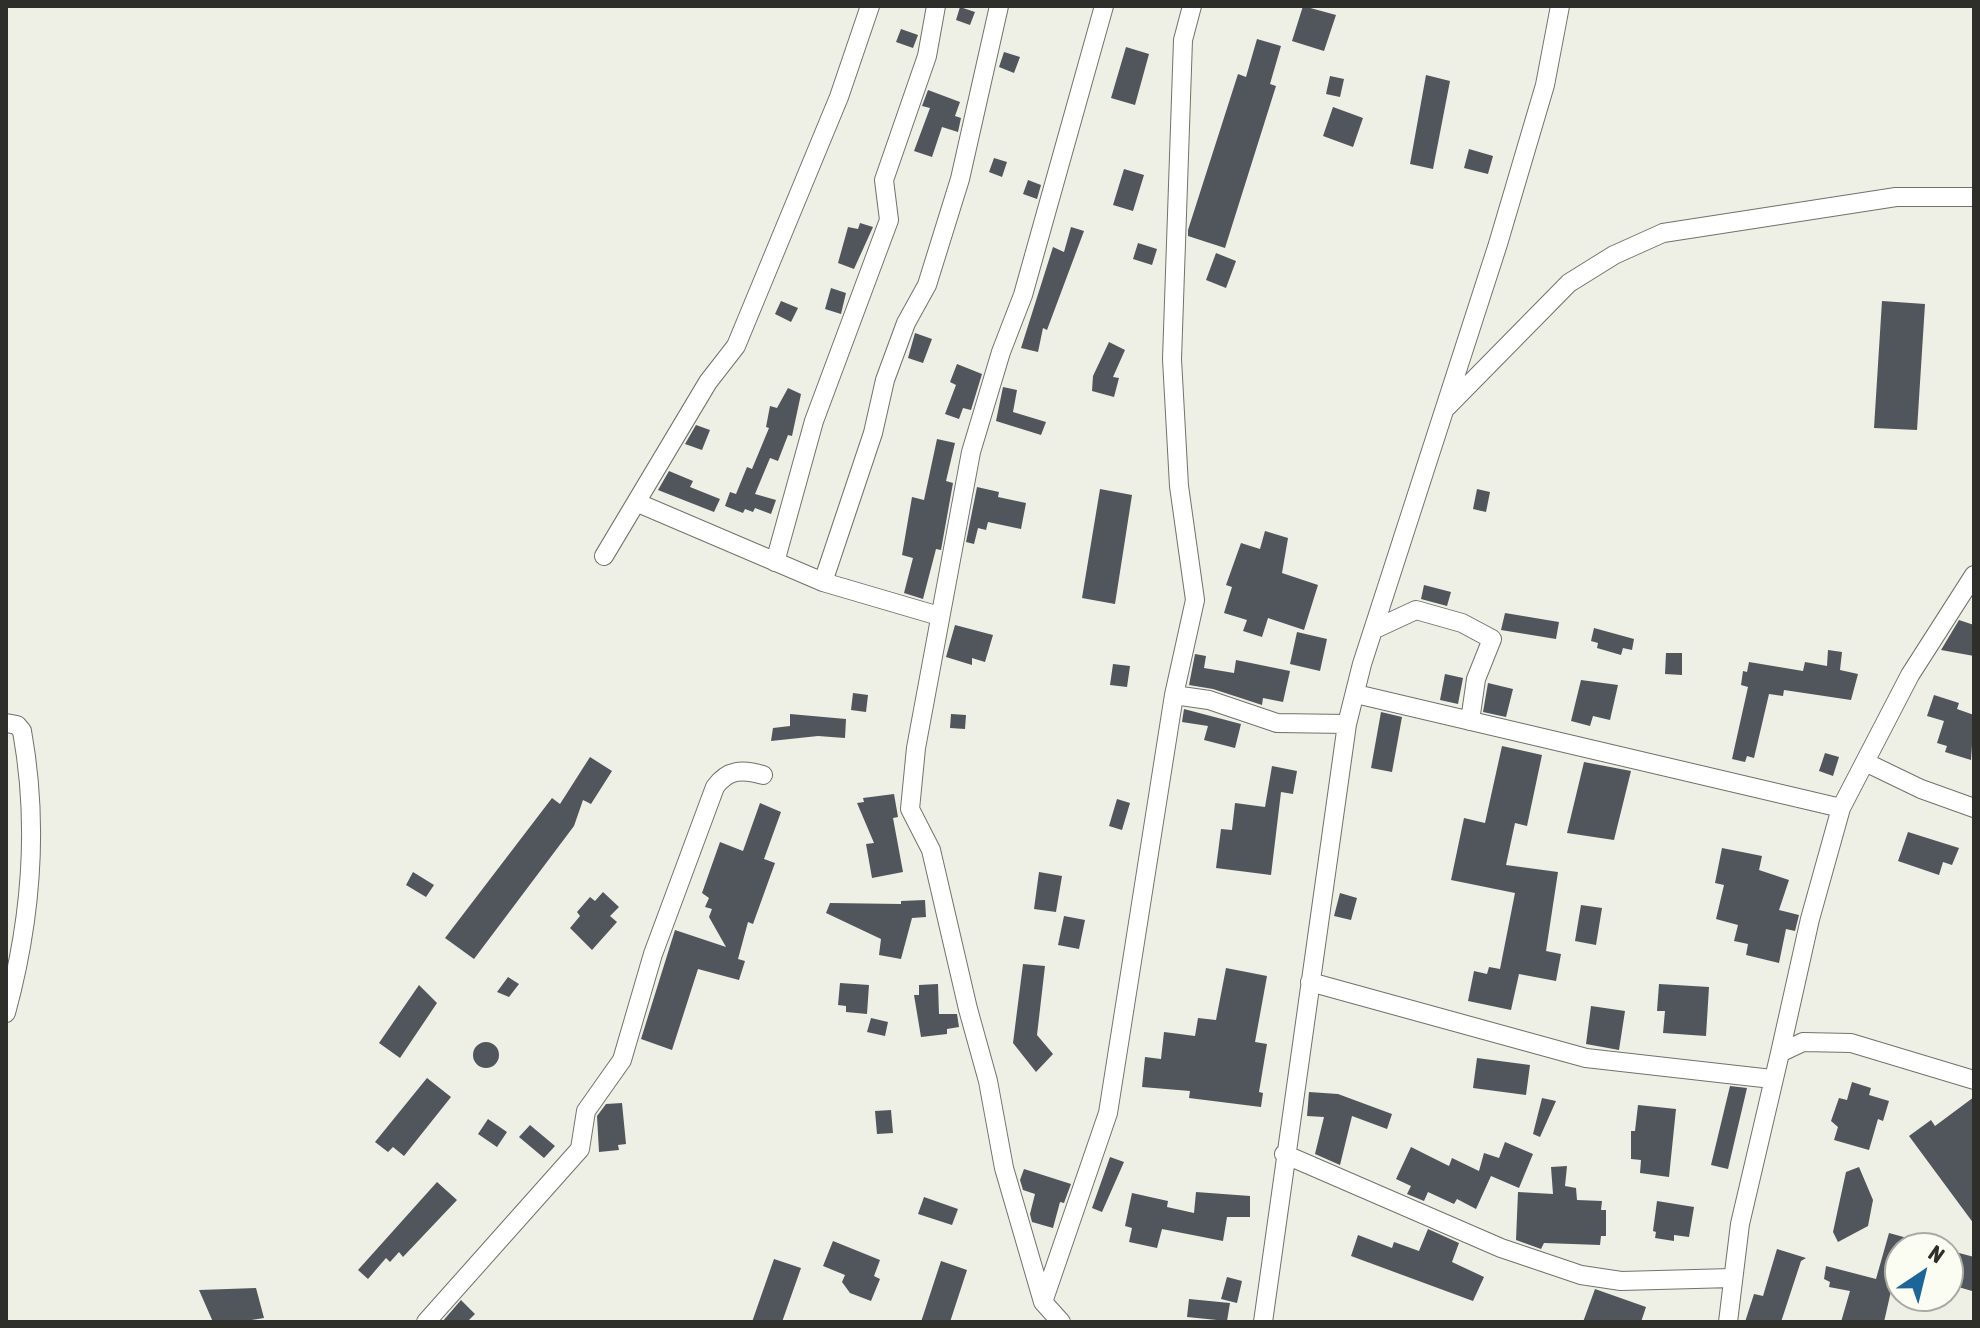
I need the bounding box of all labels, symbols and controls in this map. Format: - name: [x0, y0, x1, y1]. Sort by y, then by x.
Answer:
- north arrow: [1884, 1232, 1964, 1312]
- text: N: [1924, 1240, 1949, 1268]

